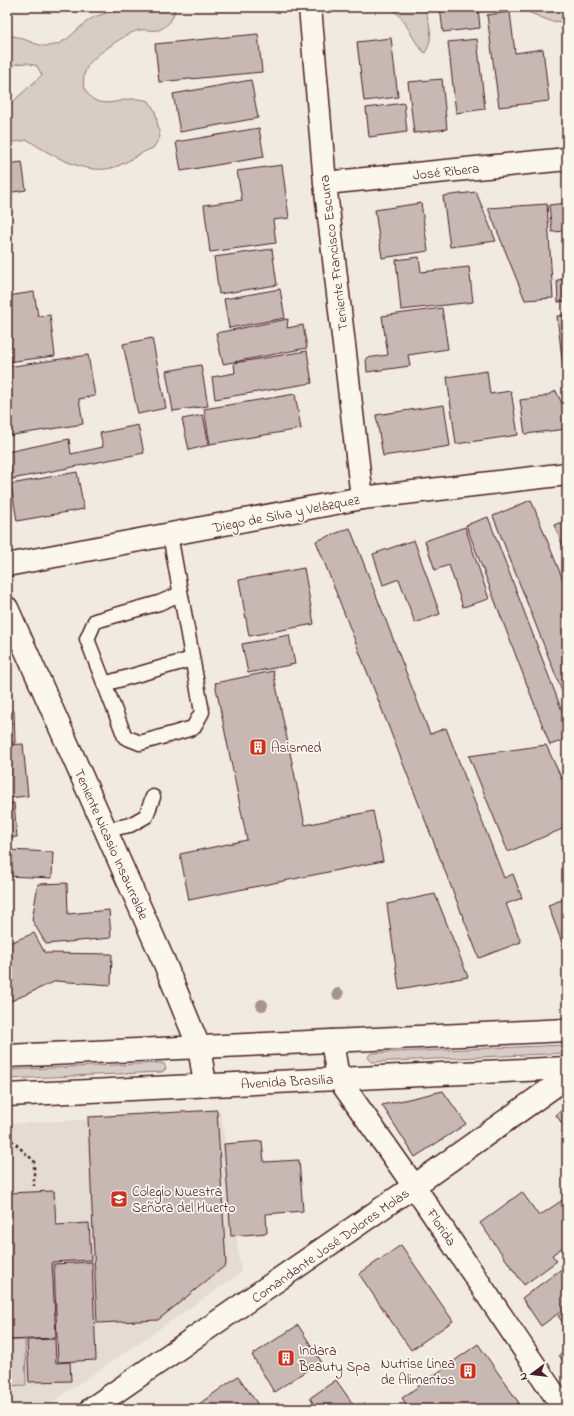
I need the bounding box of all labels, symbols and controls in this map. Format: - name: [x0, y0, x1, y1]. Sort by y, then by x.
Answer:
- street label: José Ribera: [412, 159, 480, 186]
- street label: Teniente Francisco Escurra: [314, 174, 354, 332]
- street label: Diego de Silva y Velázquez: [210, 490, 362, 540]
- building icon: Asismed: [248, 737, 268, 757]
- place label: Asismed: [271, 738, 322, 759]
- street label: Teniente Nicasio Insaurralde: [68, 766, 154, 924]
- street label: Avenida Brasilia: [240, 1070, 334, 1095]
- place label: Colegio Nuestra Señora del Huerto: [132, 1182, 236, 1219]
- street label: Comandante José Dolores Molas: [248, 1184, 414, 1309]
- school or university icon: Colegio Nuestra Señora del Huerto: [109, 1189, 129, 1209]
- street label: Florida: [420, 1204, 461, 1251]
- place label: Indara Beauty Spa: [298, 1341, 370, 1379]
- building icon: Indara Beauty Spa: [276, 1348, 296, 1368]
- place label: Nutrise Linea de Alimentos: [381, 1354, 455, 1391]
- north arrow: [512, 1354, 552, 1394]
- building icon: Nutrise Linea de Alimentos: [458, 1361, 478, 1381]
- text: N: [515, 1371, 532, 1382]

